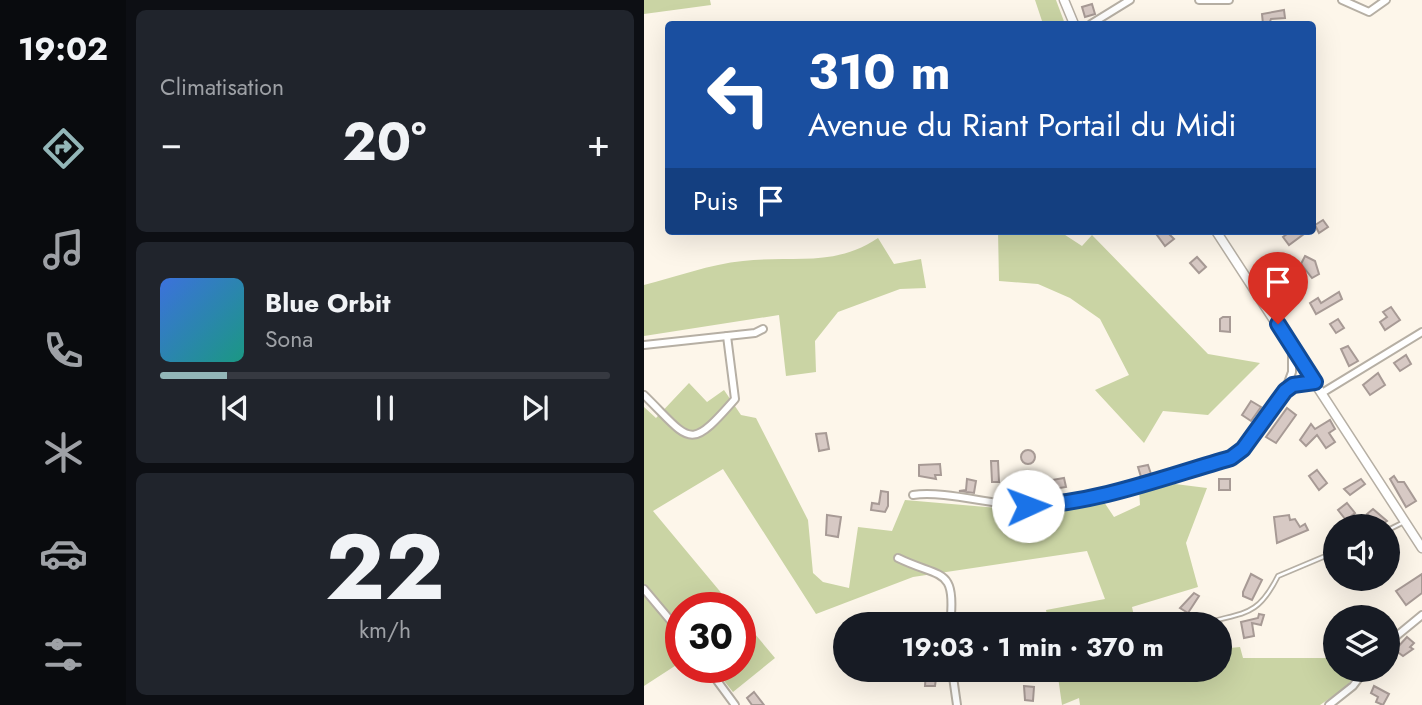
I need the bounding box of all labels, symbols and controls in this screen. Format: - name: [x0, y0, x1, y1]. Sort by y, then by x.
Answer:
- text: 19:02: [18, 26, 108, 72]
- text: 310 m: [808, 37, 951, 107]
- icon: left: [693, 49, 784, 140]
- text: Climatisation: [160, 70, 284, 104]
- text: Avenue du Riant Portail du Midi: [808, 102, 1236, 148]
- text: 20°: [343, 104, 427, 180]
- text: −: [160, 115, 182, 170]
- text: +: [587, 115, 610, 170]
- icon: directions: [39, 124, 88, 173]
- text: Puis: [693, 182, 738, 220]
- icon: arrive: [752, 182, 790, 220]
- icon: music: [39, 225, 88, 274]
- pin: [1248, 252, 1308, 324]
- icon: arrive: [1259, 263, 1297, 301]
- text: Blue Orbit: [265, 284, 390, 322]
- text: Sona: [265, 322, 313, 356]
- icon: phone: [39, 326, 88, 375]
- icon: previous: [216, 389, 254, 427]
- icon: pause: [366, 389, 404, 427]
- icon: next: [516, 389, 554, 427]
- icon: climate: [39, 428, 88, 477]
- position arrow: [991, 469, 1065, 543]
- text: 22: [325, 502, 445, 633]
- map controls: [1323, 514, 1400, 682]
- button: sound: [1323, 514, 1400, 591]
- icon: car: [39, 529, 88, 578]
- speed limit sign: 30: [665, 592, 756, 683]
- button: layers: [1323, 605, 1400, 682]
- text: km/h: [359, 613, 411, 647]
- text: 19:03 · 1 min · 370 m: [901, 628, 1164, 666]
- icon: filters: [39, 630, 88, 679]

